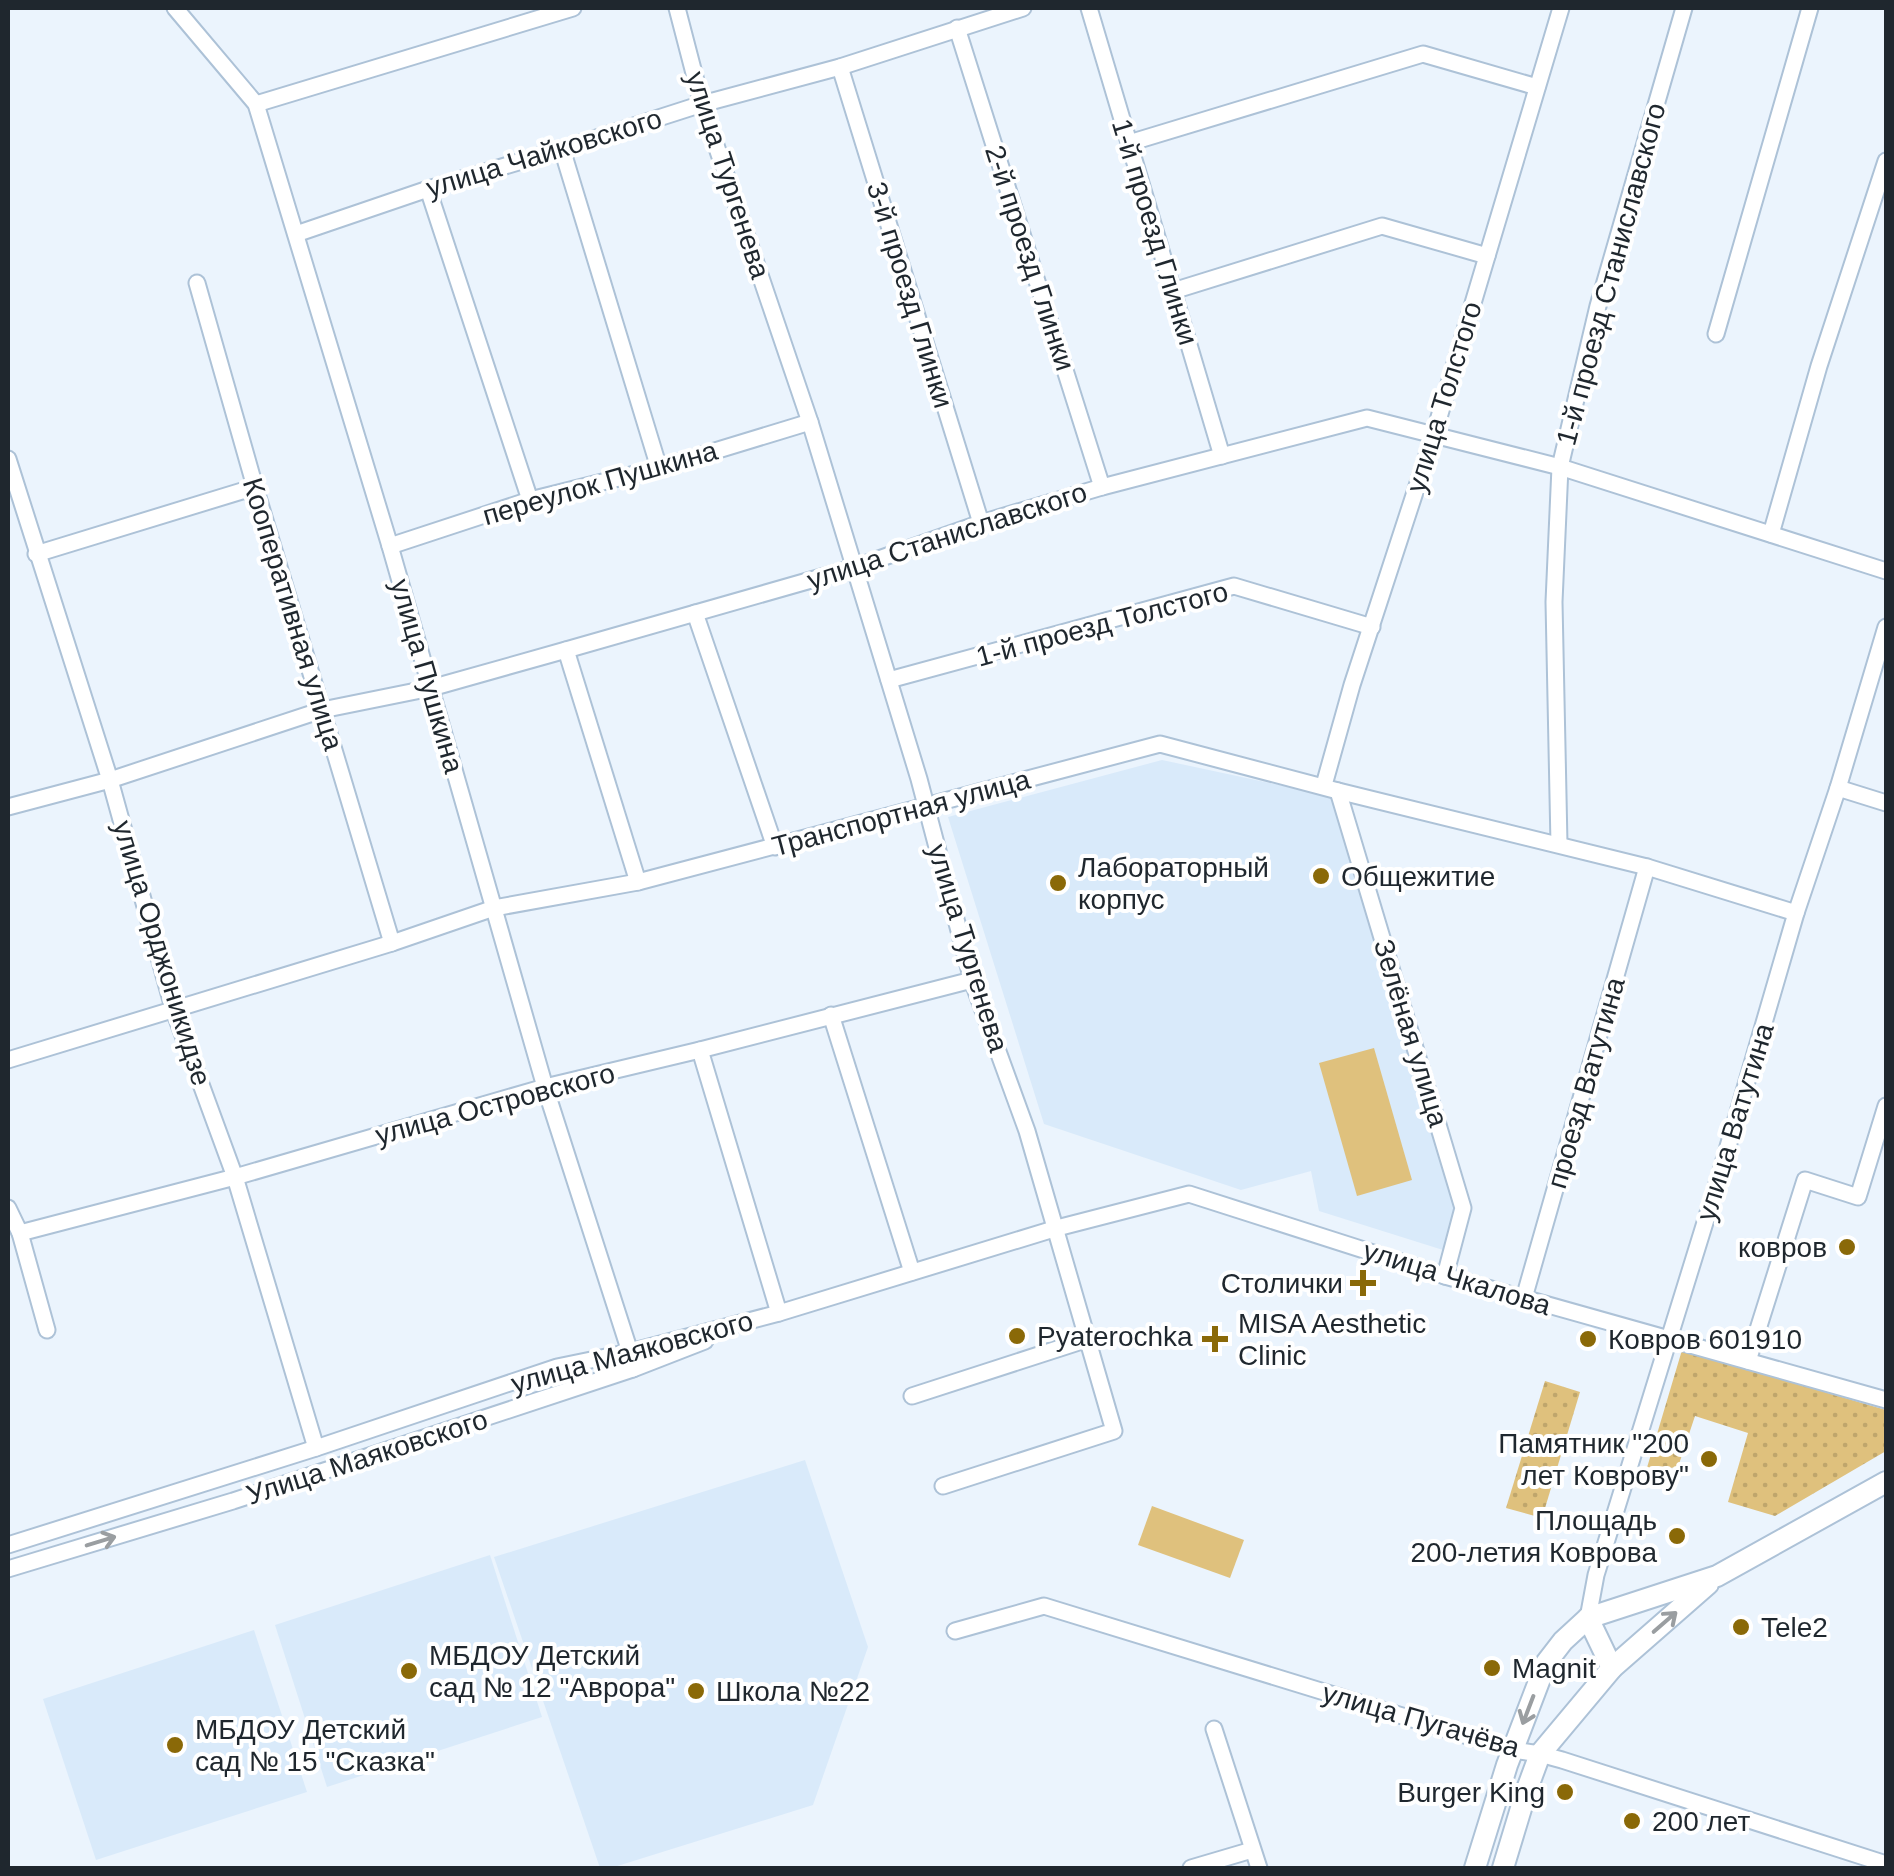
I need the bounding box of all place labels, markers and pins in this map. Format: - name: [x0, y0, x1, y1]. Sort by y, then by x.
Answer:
- place label: Лабораторный корпус: [1078, 852, 1269, 915]
- place label: Общежитие: [1341, 861, 1495, 892]
- marker: Общежитие: [1310, 865, 1332, 887]
- marker: Лабораторный корпус: [1047, 872, 1069, 894]
- place label: ковров: [1738, 1232, 1827, 1263]
- marker: ковров: [1836, 1236, 1858, 1258]
- place label: Столички: [1221, 1268, 1343, 1299]
- marker: Столички: [1352, 1272, 1374, 1294]
- place label: MISA Aesthetic Clinic: [1238, 1308, 1426, 1371]
- place label: Pyaterochka: [1037, 1321, 1193, 1352]
- place label: Ковров 601910: [1608, 1324, 1802, 1355]
- marker: Pyaterochka: [1006, 1325, 1028, 1347]
- marker: MISA Aesthetic Clinic: [1202, 1326, 1228, 1352]
- marker: Ковров 601910: [1577, 1328, 1599, 1350]
- place label: Памятник "200 лет Коврову": [1498, 1428, 1689, 1491]
- marker: Памятник "200 лет Коврову": [1698, 1448, 1720, 1470]
- place label: Площадь 200-летия Коврова: [1411, 1505, 1657, 1568]
- marker: Площадь 200-летия Коврова: [1666, 1525, 1688, 1547]
- place label: Tele2: [1761, 1612, 1828, 1643]
- marker: Tele2: [1730, 1616, 1752, 1638]
- place label: МБДОУ Детский сад № 12 "Аврора": [429, 1640, 675, 1703]
- place label: Magnit: [1512, 1653, 1596, 1684]
- marker: Magnit: [1481, 1657, 1503, 1679]
- marker: МБДОУ Детский сад № 12 "Аврора": [398, 1660, 420, 1682]
- place label: Школа №22: [716, 1676, 870, 1707]
- marker: Школа №22: [685, 1680, 707, 1702]
- place label: МБДОУ Детский сад № 15 "Сказка": [195, 1714, 435, 1777]
- marker: МБДОУ Детский сад № 15 "Сказка": [164, 1734, 186, 1756]
- place label: Burger King: [1397, 1777, 1545, 1808]
- marker: Burger King: [1554, 1781, 1576, 1803]
- place label: 200 лет: [1652, 1806, 1750, 1837]
- marker: 200 лет: [1621, 1810, 1643, 1832]

